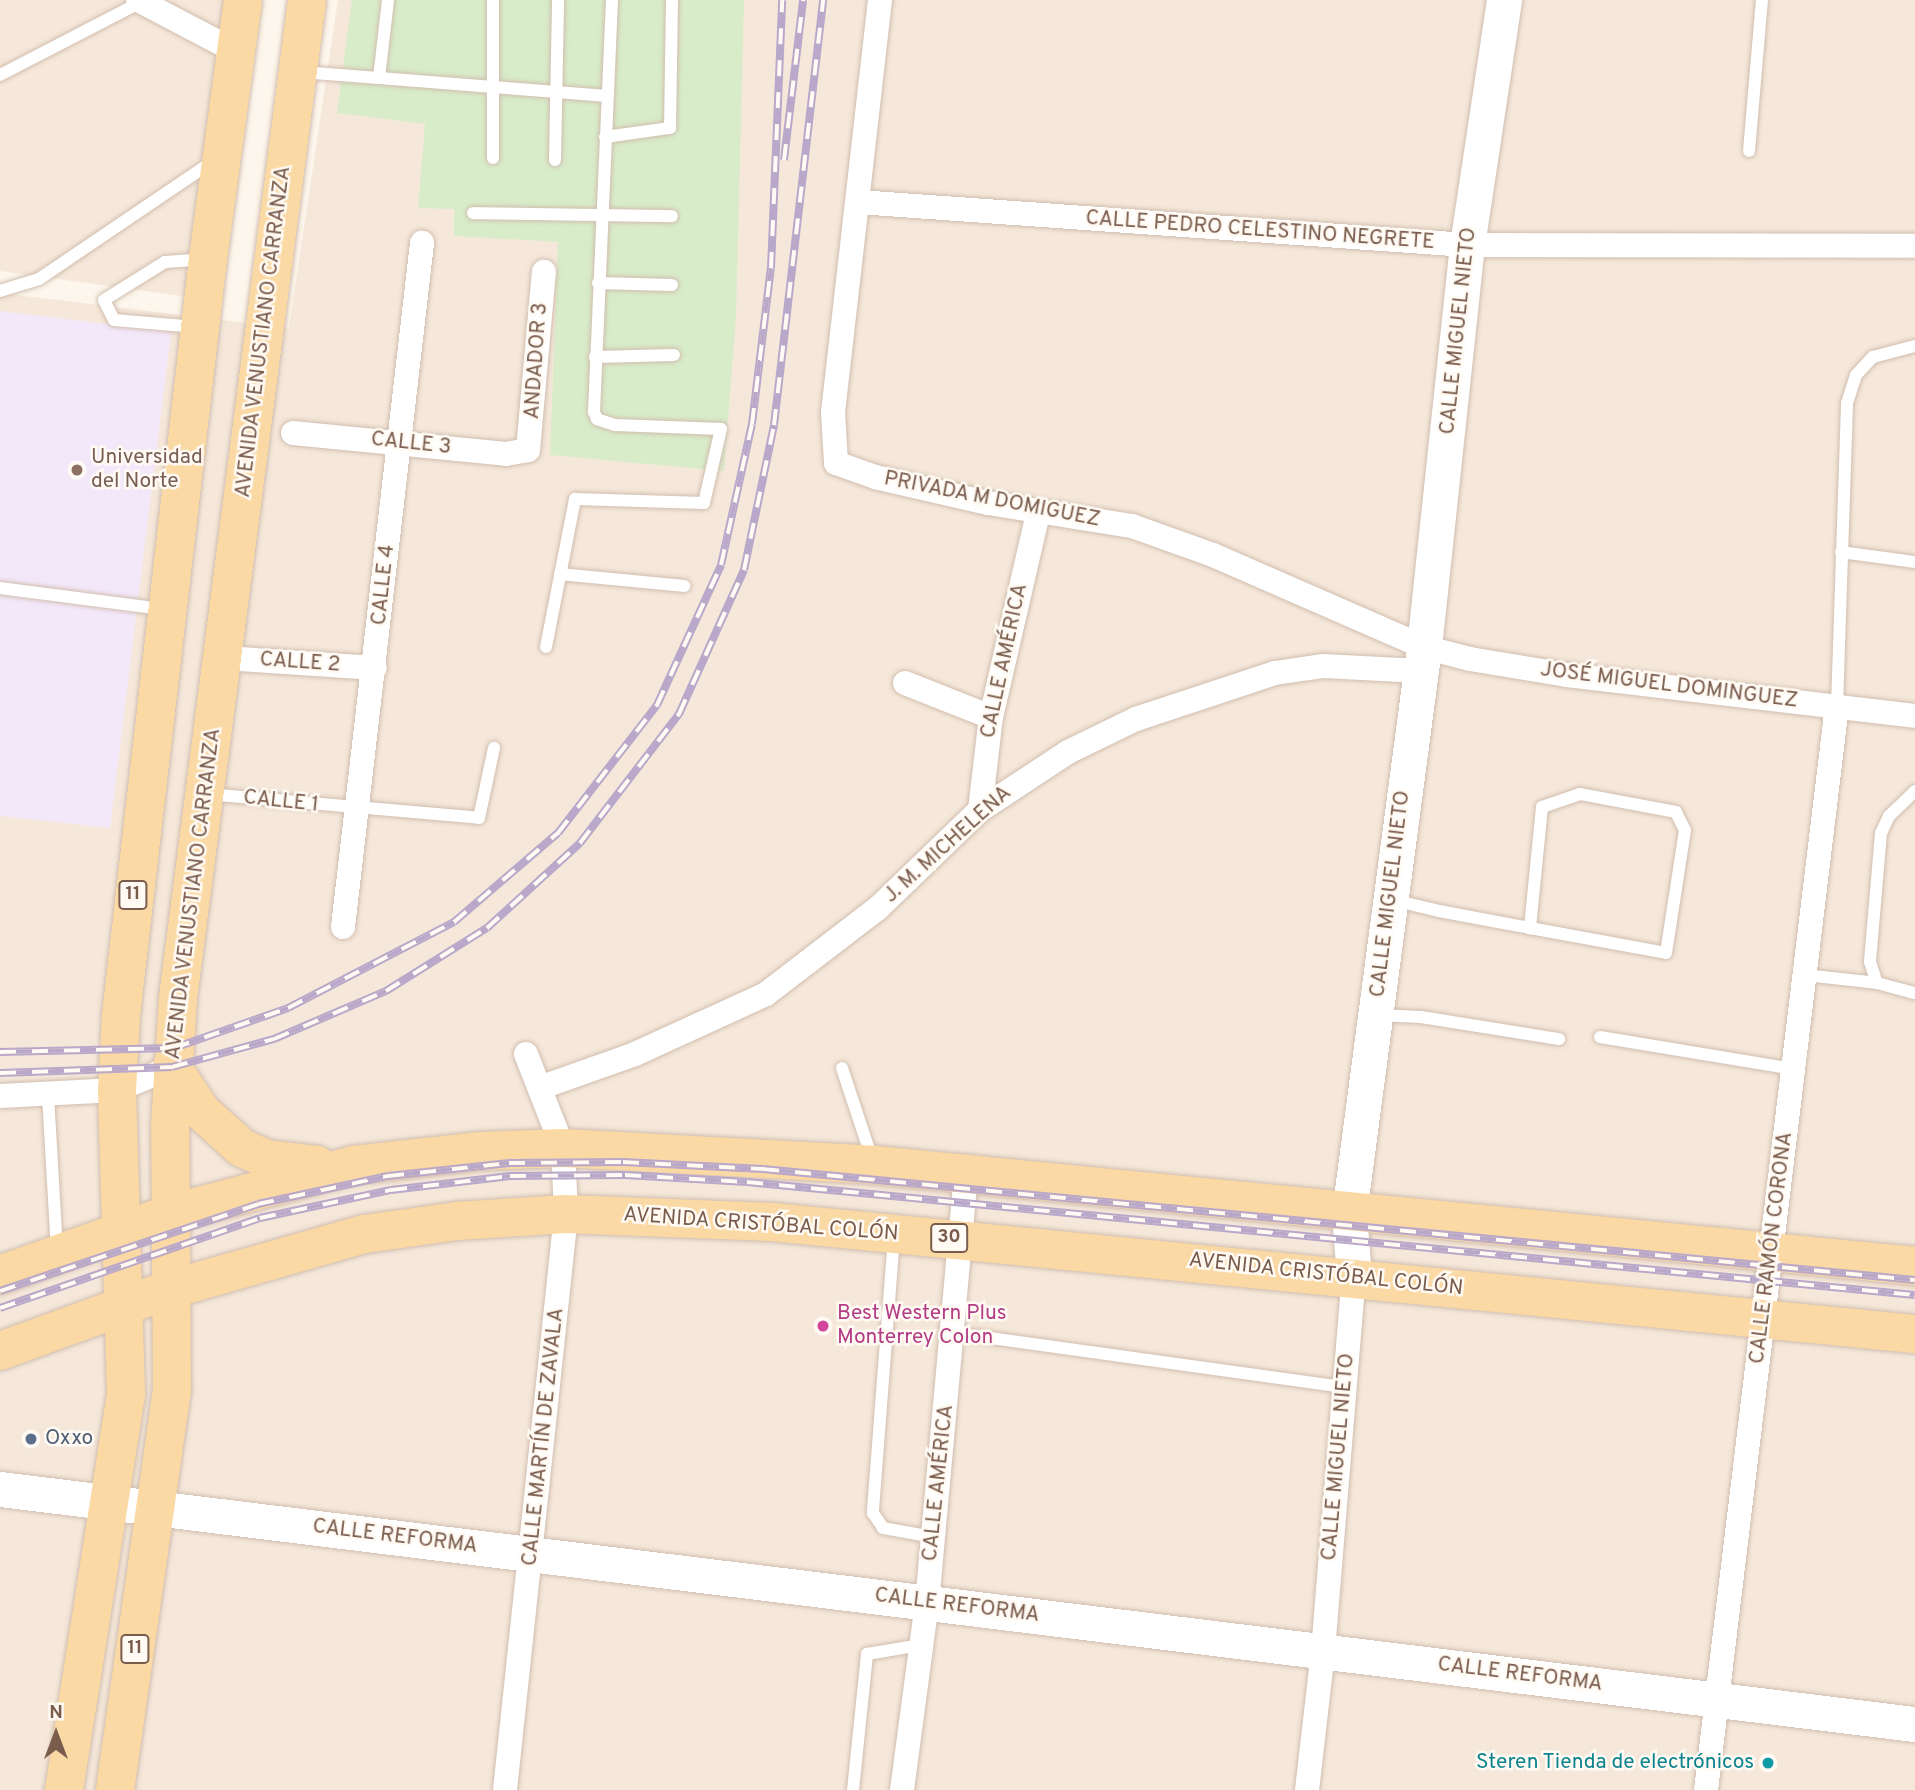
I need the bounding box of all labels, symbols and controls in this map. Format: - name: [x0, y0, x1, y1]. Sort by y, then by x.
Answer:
- street label: AVENIDA VENUSTIANO CARRANZA: [231, 164, 297, 500]
- street label: CALLE PEDRO CELESTINO NEGRETE: [1085, 206, 1435, 256]
- street label: CALLE MIGUEL NIETO: [1436, 226, 1482, 436]
- street label: ANDADOR 3: [520, 302, 554, 420]
- street label: CALLE 3: [370, 427, 452, 461]
- place label: Universidad del Norte: [91, 445, 203, 495]
- marker: Universidad del Norte: [69, 462, 85, 478]
- street label: PRIVADA M DOMIGUEZ: [881, 467, 1103, 533]
- street label: CALLE 4: [367, 543, 401, 627]
- street label: CALLE AMÉRICA: [976, 581, 1034, 741]
- street label: CALLE 2: [259, 648, 341, 678]
- street label: JOSÉ MIGUEL DOMINGUEZ: [1538, 658, 1800, 714]
- street label: AVENIDA VENUSTIANO CARRANZA: [161, 726, 227, 1062]
- street label: J. M. MICHELENA: [879, 781, 1017, 909]
- street label: CALLE 1: [242, 786, 320, 818]
- street label: CALLE MIGUEL NIETO: [1366, 789, 1416, 999]
- road number: 11: [117, 880, 149, 911]
- street label: CALLE RAMÓN CORONA: [1745, 1131, 1799, 1365]
- street label: AVENIDA CRISTÓBAL COLÓN: [622, 1203, 900, 1247]
- road number: 30: [930, 1222, 968, 1254]
- street label: AVENIDA CRISTÓBAL COLÓN: [1187, 1248, 1465, 1302]
- place label: Best Western Plus Monterrey Colon: [837, 1301, 1007, 1351]
- street label: CALLE MARTÍN DE ZAVALA: [518, 1307, 570, 1567]
- marker: Best Western Plus Monterrey Colon: [815, 1318, 831, 1334]
- street label: CALLE MIGUEL NIETO: [1317, 1352, 1361, 1562]
- street label: CALLE AMÉRICA: [918, 1403, 960, 1563]
- place label: Oxxo: [45, 1426, 93, 1452]
- marker: Oxxo: [23, 1431, 39, 1447]
- street label: CALLE REFORMA: [311, 1514, 479, 1560]
- street label: CALLE REFORMA: [873, 1583, 1041, 1629]
- road number: 11: [119, 1634, 151, 1665]
- street label: CALLE REFORMA: [1436, 1652, 1604, 1698]
- north arrow: [21, 1699, 91, 1769]
- text: N: [49, 1701, 63, 1725]
- place label: Steren Tienda de electrónicos: [1475, 1750, 1754, 1776]
- marker: Steren Tienda de electrónicos: [1760, 1755, 1776, 1771]

